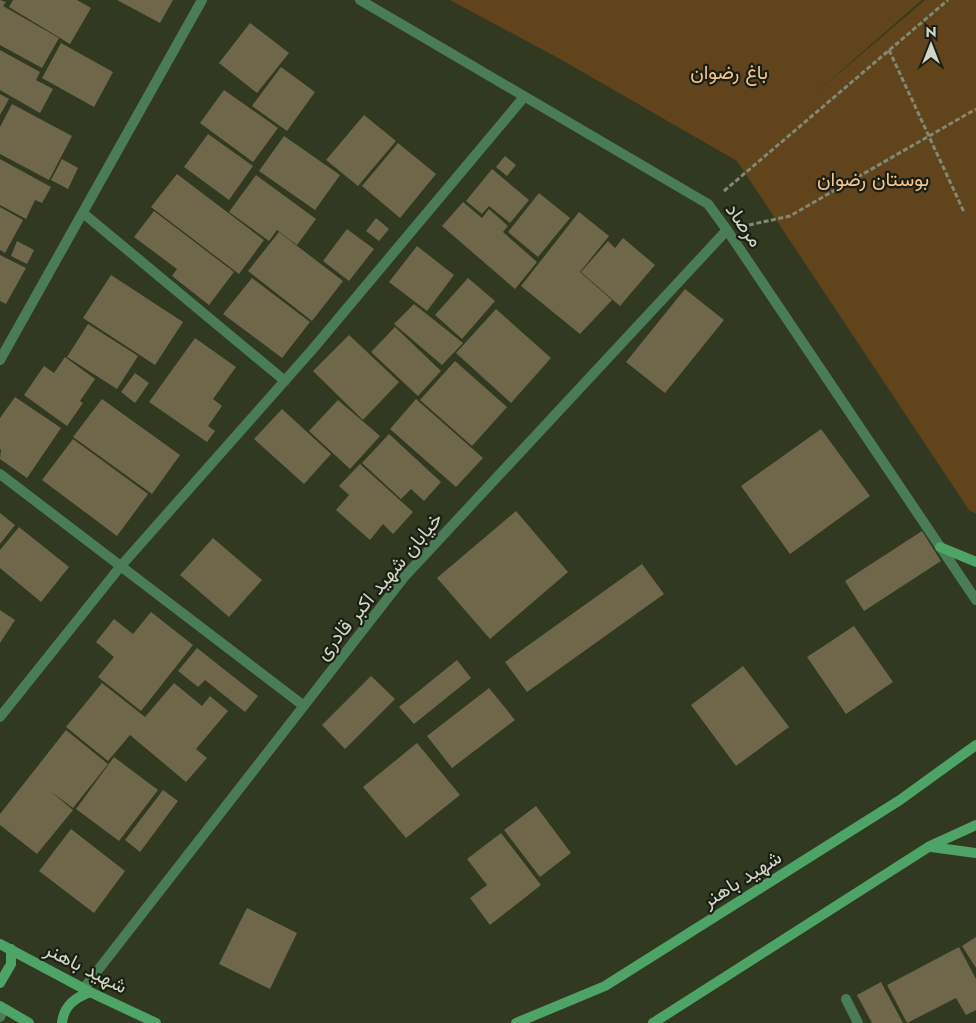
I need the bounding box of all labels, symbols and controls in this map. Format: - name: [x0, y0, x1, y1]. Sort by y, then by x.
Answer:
- north arrow: [906, 20, 956, 70]
- text: N: [925, 22, 937, 42]
- park label: باغ رضوان: [690, 58, 768, 87]
- park label: بوستان رضوان: [817, 165, 929, 194]
- street label: مرصاد: [718, 197, 770, 253]
- street label: خیابان شهید اکبر قادری: [308, 506, 450, 666]
- street label: شهید باهنر: [696, 843, 787, 915]
- street label: شهید باهنر: [39, 934, 132, 1001]

